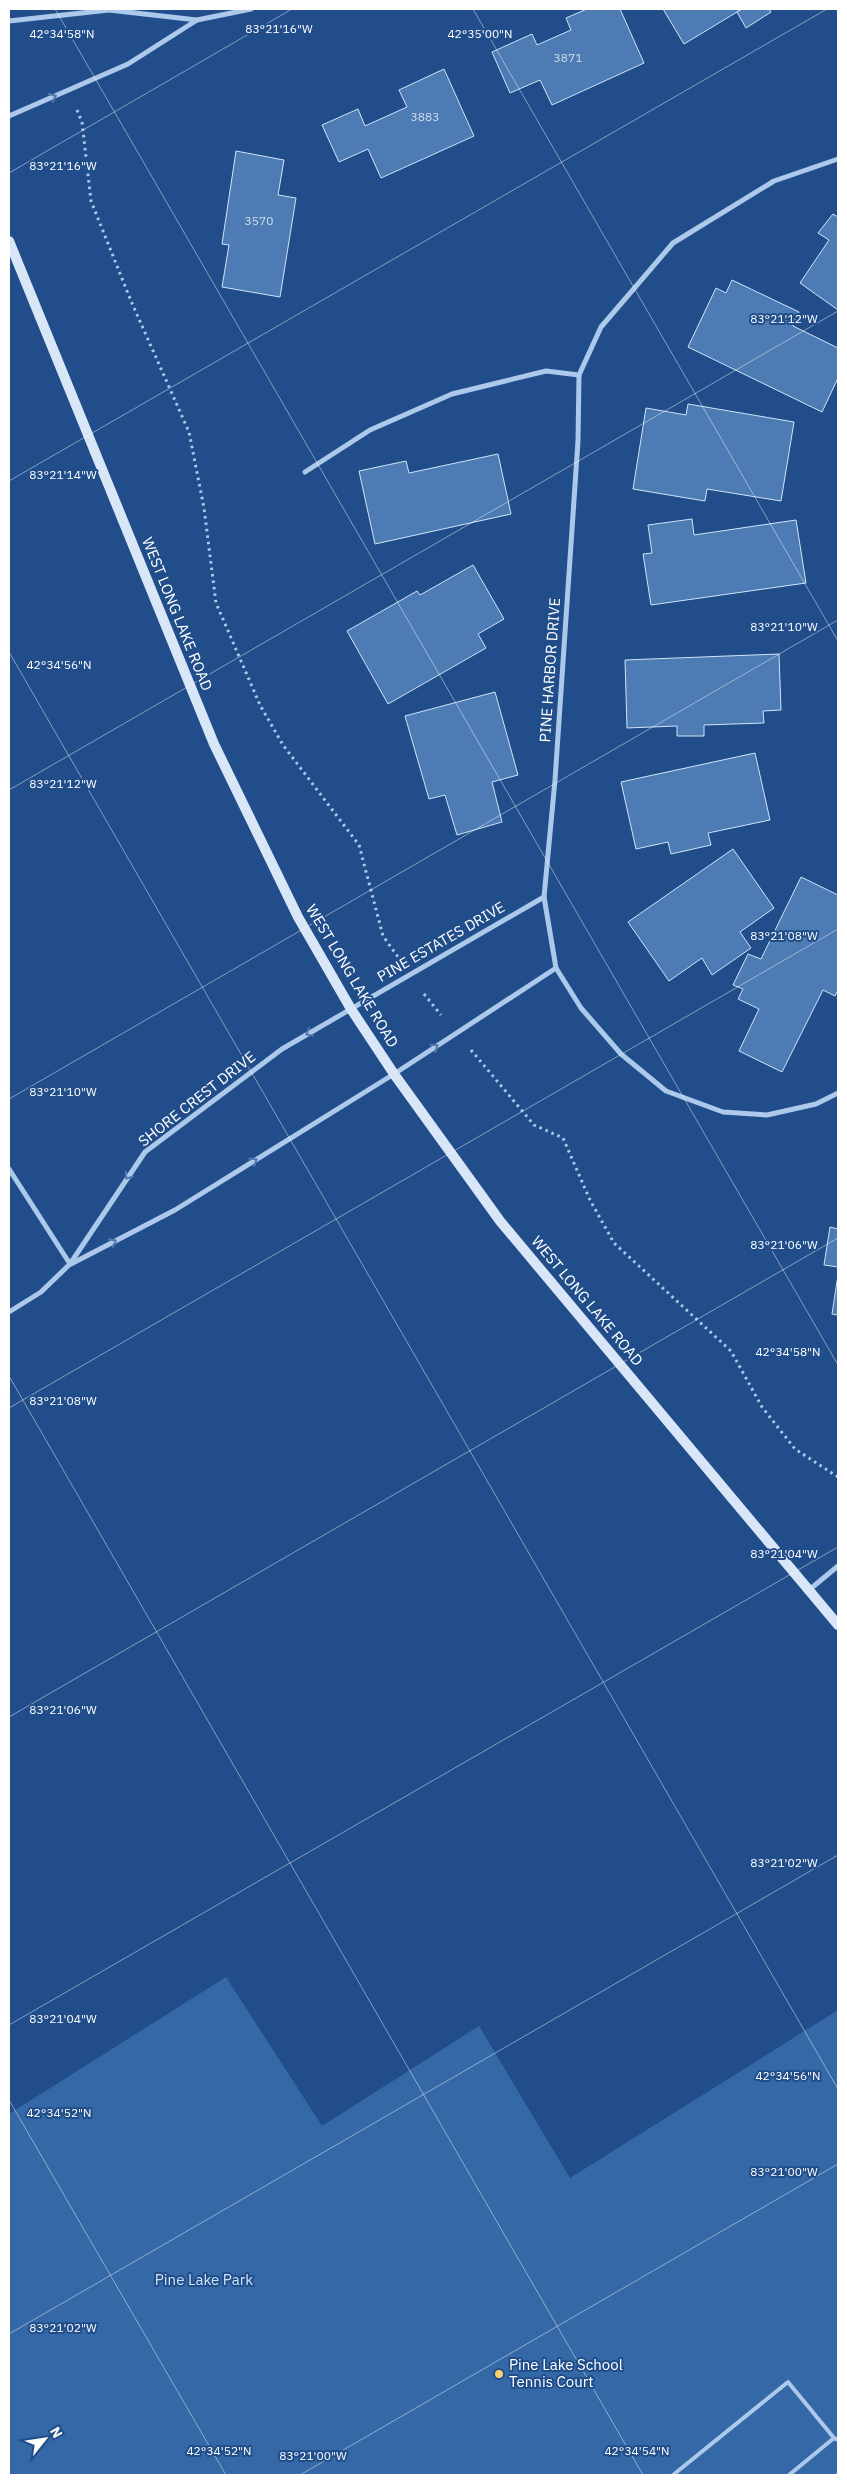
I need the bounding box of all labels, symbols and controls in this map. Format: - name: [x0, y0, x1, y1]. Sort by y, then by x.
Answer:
- text: 83°21'16"W: [245, 21, 313, 36]
- text: 42°34'58"N: [29, 26, 95, 41]
- text: 42°35'00"N: [447, 26, 513, 41]
- house number: 3871: [554, 50, 582, 65]
- one-way arrow: [48, 92, 57, 103]
- house number: 3883: [411, 109, 439, 124]
- text: 83°21'16"W: [29, 158, 97, 173]
- house number: 3570: [245, 213, 273, 228]
- text: 83°21'12"W: [750, 311, 818, 326]
- text: 83°21'14"W: [29, 467, 97, 482]
- street label: WEST LONG LAKE ROAD: [138, 534, 217, 693]
- street label: PINE HARBOR DRIVE: [535, 597, 564, 743]
- text: 83°21'10"W: [750, 619, 818, 634]
- text: 42°34'56"N: [26, 657, 92, 672]
- text: 83°21'12"W: [29, 776, 97, 791]
- street label: PINE ESTATES DRIVE: [373, 897, 508, 986]
- street label: WEST LONG LAKE ROAD: [302, 901, 403, 1051]
- text: 83°21'08"W: [750, 928, 818, 943]
- one-way arrow: [306, 1027, 315, 1037]
- one-way arrow: [429, 1044, 439, 1053]
- street label: SHORE CREST DRIVE: [134, 1047, 259, 1150]
- text: 83°21'10"W: [29, 1084, 97, 1099]
- one-way arrow: [249, 1158, 258, 1167]
- one-way arrow: [125, 1171, 135, 1180]
- street label: WEST LONG LAKE ROAD: [527, 1232, 647, 1370]
- text: 83°21'06"W: [750, 1237, 818, 1252]
- one-way arrow: [108, 1238, 117, 1248]
- text: 42°34'58"N: [755, 1344, 821, 1359]
- text: 83°21'08"W: [29, 1393, 97, 1408]
- text: 83°21'04"W: [750, 1546, 818, 1561]
- text: 83°21'06"W: [29, 1702, 97, 1717]
- text: 83°21'02"W: [750, 1855, 818, 1870]
- text: 83°21'04"W: [29, 2011, 97, 2026]
- text: 42°34'56"N: [755, 2068, 821, 2083]
- text: 42°34'52"N: [26, 2105, 92, 2120]
- text: 83°21'00"W: [750, 2164, 818, 2179]
- park label: Pine Lake Park: [155, 2270, 253, 2289]
- text: 83°21'02"W: [29, 2320, 97, 2335]
- place label: Pine Lake School Tennis Court: [509, 2355, 623, 2391]
- marker: Pine Lake School Tennis Court: [493, 2368, 505, 2380]
- north arrow: [20, 2414, 70, 2464]
- text: N: [46, 2424, 67, 2441]
- text: 42°34'52"N: [186, 2443, 252, 2458]
- text: 42°34'54"N: [604, 2443, 670, 2458]
- text: 83°21'00"W: [279, 2448, 347, 2463]

